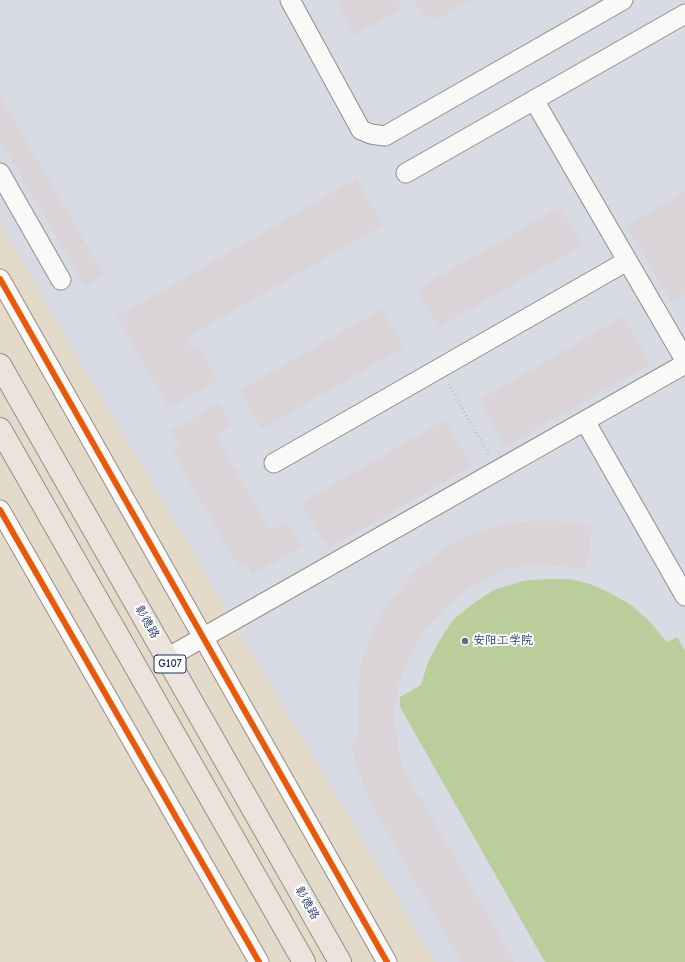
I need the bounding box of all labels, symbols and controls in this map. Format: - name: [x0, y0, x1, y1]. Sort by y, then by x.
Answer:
- street label: 彰德路: [132, 603, 162, 641]
- place label: 安阳工学院: [473, 634, 533, 648]
- marker: 安阳工学院: [460, 636, 470, 646]
- road number: G107: [154, 655, 186, 673]
- street label: 彰德路: [292, 884, 322, 922]

